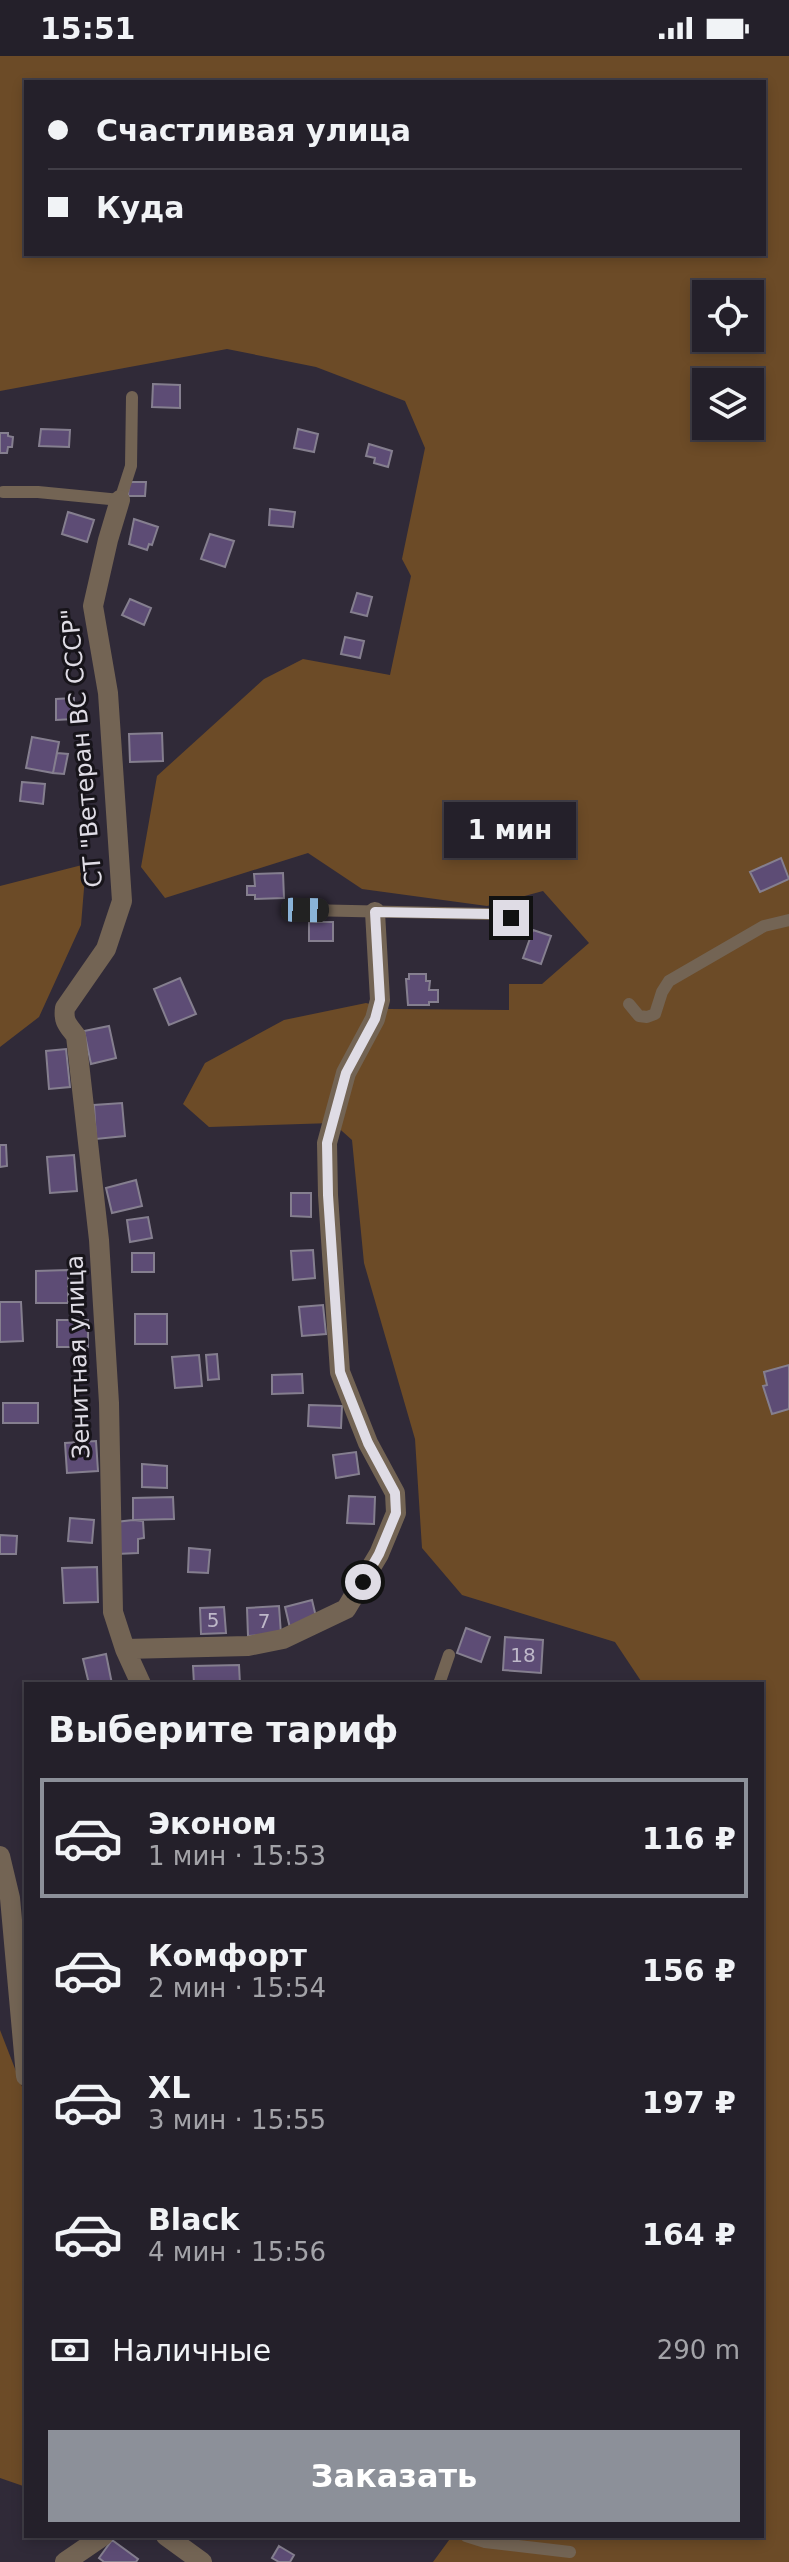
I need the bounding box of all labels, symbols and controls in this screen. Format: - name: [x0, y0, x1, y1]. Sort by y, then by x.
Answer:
- text: 15:51: [40, 11, 136, 46]
- text: Счастливая улица: [96, 113, 411, 148]
- text: Куда: [96, 190, 185, 225]
- map controls: [692, 280, 764, 440]
- button: locate: [692, 280, 764, 352]
- button: layers: [692, 368, 764, 440]
- street label: СТ "Ветеран ВС СССР": [56, 607, 108, 889]
- callout: 1 мин: [445, 802, 577, 858]
- text: 1 мин: [468, 815, 552, 845]
- car: [281, 898, 329, 922]
- route end: [493, 900, 529, 936]
- street label: Зенитная улица: [60, 1255, 96, 1459]
- route start: [345, 1564, 381, 1600]
- house number: 5: [207, 1608, 219, 1632]
- house number: 7: [258, 1609, 270, 1633]
- house number: 18: [510, 1643, 536, 1667]
- text: Выберите тариф: [48, 1709, 398, 1750]
- icon: car: [52, 1802, 124, 1874]
- text: Эконом: [148, 1806, 277, 1841]
- text: 116 ₽: [642, 1821, 736, 1856]
- text: 1 мин · 15:53: [148, 1841, 326, 1871]
- icon: car: [52, 1934, 124, 2006]
- text: Комфорт: [148, 1938, 307, 1973]
- text: 156 ₽: [642, 1953, 736, 1988]
- text: 2 мин · 15:54: [148, 1973, 326, 2003]
- icon: car: [52, 2066, 124, 2138]
- text: XL: [148, 2070, 190, 2105]
- text: 197 ₽: [642, 2085, 736, 2120]
- text: 3 мин · 15:55: [148, 2105, 326, 2135]
- icon: car: [52, 2198, 124, 2270]
- text: Black: [148, 2202, 239, 2237]
- text: 164 ₽: [642, 2217, 736, 2252]
- text: 4 мин · 15:56: [148, 2237, 326, 2267]
- icon: cash: [48, 2328, 92, 2372]
- text: Наличные: [112, 2333, 271, 2368]
- text: 290 m: [657, 2335, 740, 2365]
- button: Заказать: [48, 2430, 740, 2522]

